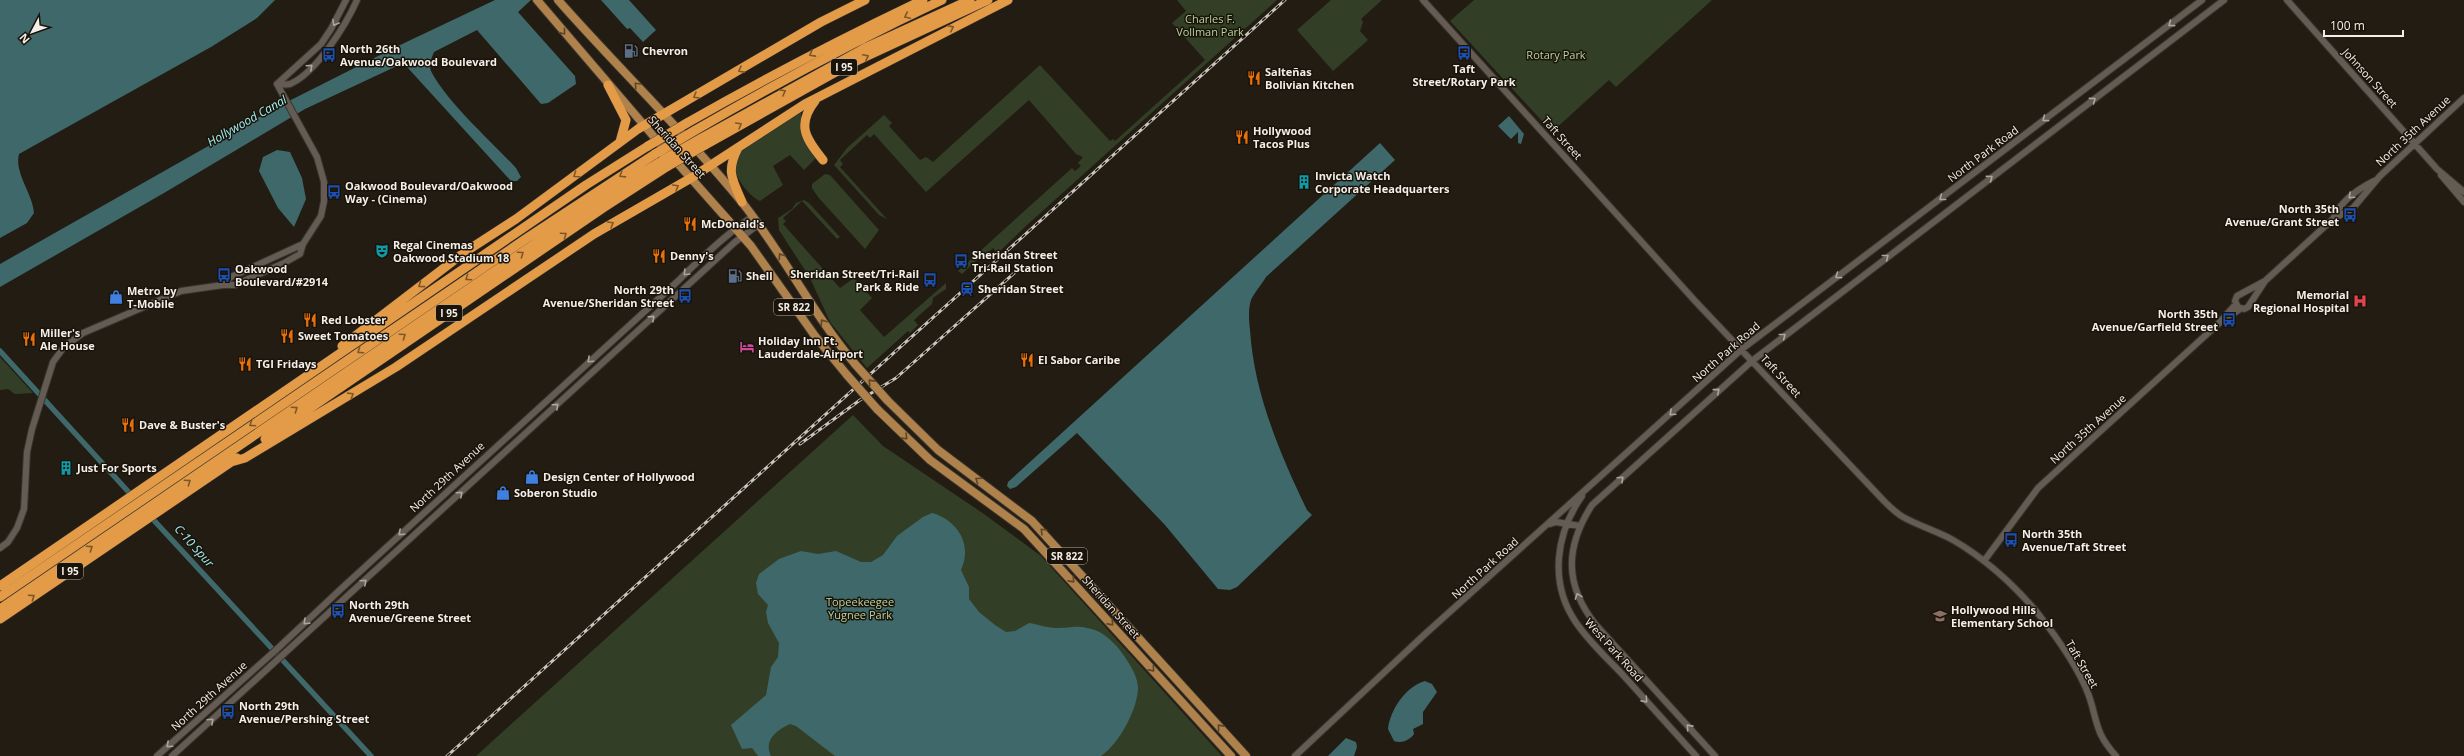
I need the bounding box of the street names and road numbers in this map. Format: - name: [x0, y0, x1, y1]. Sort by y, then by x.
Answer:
- street label: Johnson Street: [2339, 44, 2401, 111]
- road number: I 95: [831, 59, 857, 75]
- street label: North 35th Avenue: [2372, 92, 2453, 169]
- street label: Sheridan Street: [645, 112, 710, 181]
- street label: Taft Street: [1539, 113, 1586, 163]
- street label: North Park Road: [1944, 122, 2021, 185]
- road number: SR 822: [774, 299, 814, 315]
- road number: I 95: [436, 305, 462, 321]
- street label: North Park Road: [1689, 318, 1763, 385]
- street label: Taft Street: [1758, 351, 1805, 400]
- street label: North 35th Avenue: [2046, 390, 2129, 467]
- street label: North 29th Avenue: [406, 438, 487, 515]
- street label: North Park Road: [1448, 534, 1521, 602]
- road number: SR 822: [1047, 548, 1087, 564]
- road number: I 95: [57, 563, 83, 579]
- street label: Sheridan Street: [1079, 572, 1144, 641]
- street label: West Park Road: [1582, 615, 1647, 685]
- street label: Taft Street: [2063, 637, 2102, 691]
- street label: North 29th Avenue: [167, 657, 250, 734]

